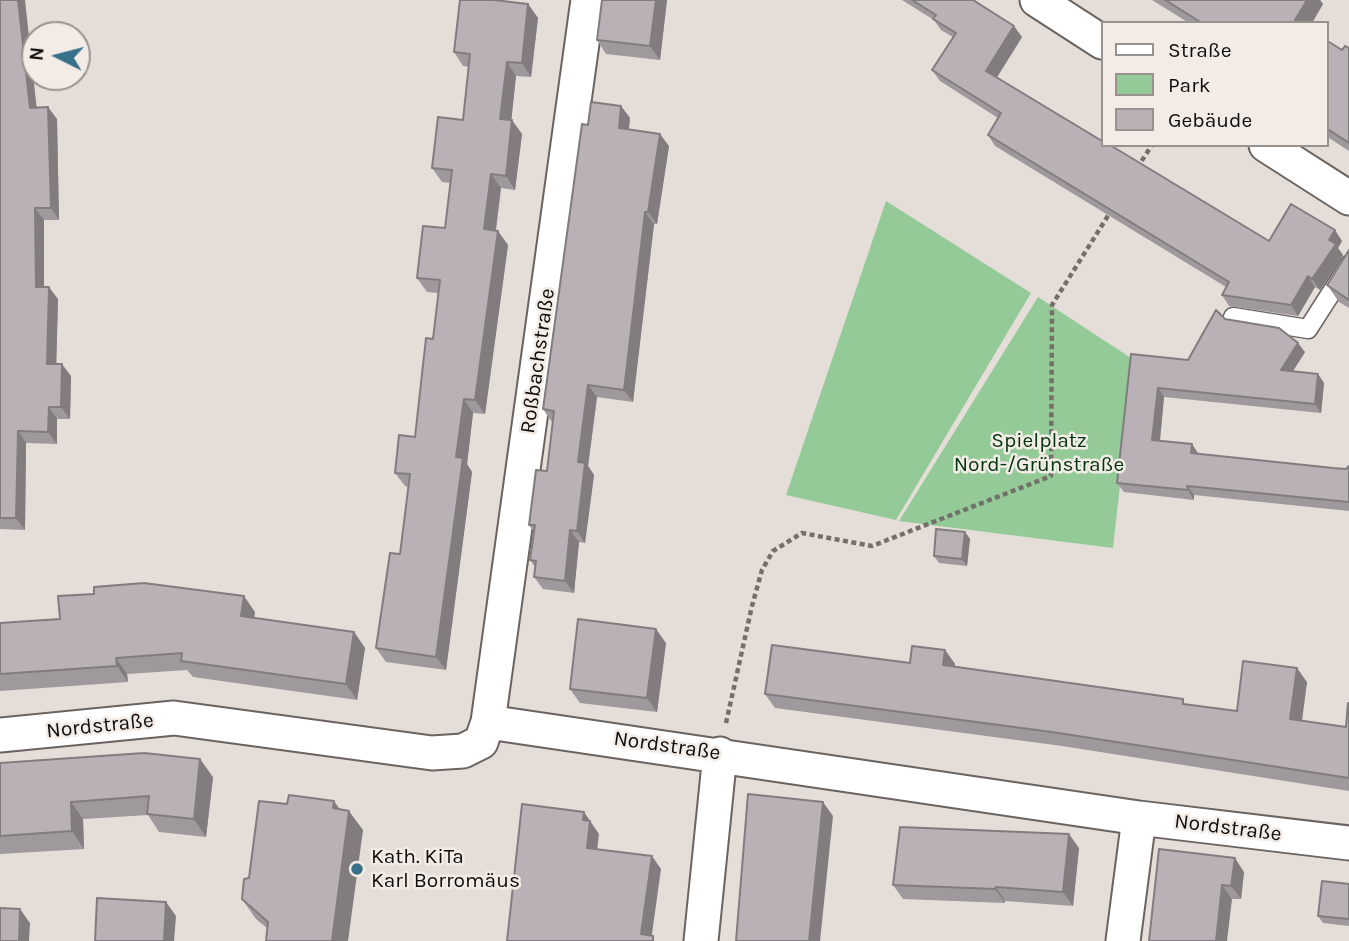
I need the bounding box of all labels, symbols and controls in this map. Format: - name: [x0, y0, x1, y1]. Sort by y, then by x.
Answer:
- north arrow: [21, 21, 91, 91]
- legend: [1100, 21, 1328, 147]
- text: Straße: [1168, 38, 1231, 62]
- text: N: [25, 46, 49, 62]
- text: Park: [1168, 73, 1211, 97]
- text: Gebäude: [1168, 108, 1252, 132]
- street label: Roßbachstraße: [515, 287, 561, 435]
- park label: Spielplatz Nord-/Grünstraße: [954, 428, 1124, 478]
- street label: Nordstraße: [45, 708, 155, 744]
- street label: Nordstraße: [612, 726, 722, 766]
- street label: Nordstraße: [1173, 809, 1283, 847]
- place label: Kath. KiTa Karl Borromäus: [371, 844, 520, 894]
- marker: Kath. KiTa Karl Borromäus: [349, 861, 365, 877]

